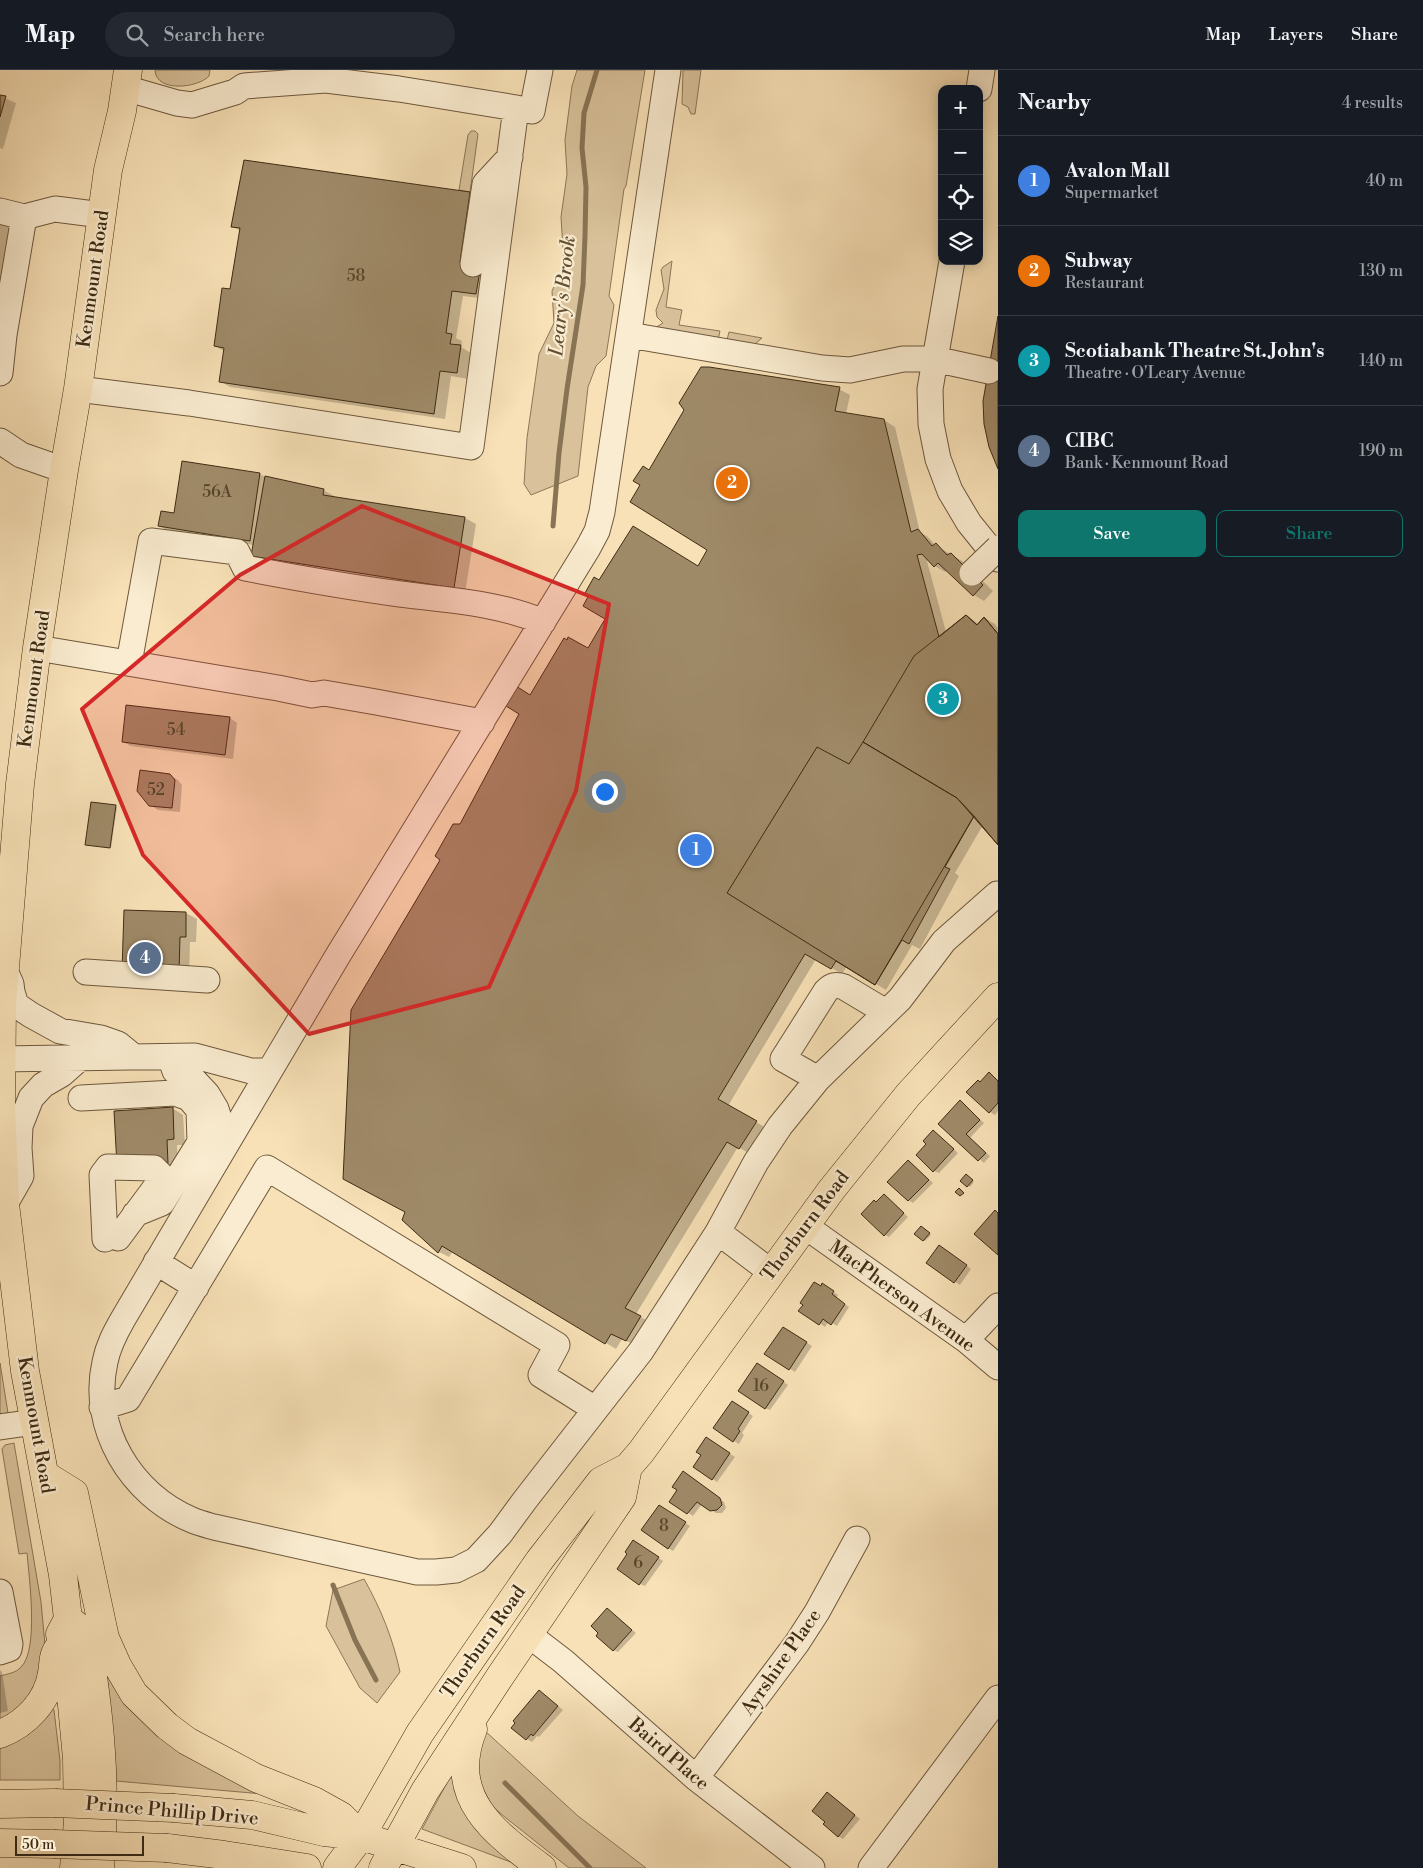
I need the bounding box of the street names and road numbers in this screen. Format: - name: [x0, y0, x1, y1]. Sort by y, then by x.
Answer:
- street label: Kenmount Road: [71, 208, 115, 349]
- street label: Kenmount Road: [12, 608, 56, 749]
- street label: Thorburn Road: [756, 1166, 855, 1286]
- street label: MacPherson Avenue: [824, 1235, 980, 1357]
- street label: Kenmount Road: [12, 1355, 60, 1496]
- street label: Thorburn Road: [435, 1581, 531, 1703]
- street label: Ayrshire Place: [735, 1604, 826, 1721]
- street label: Baird Place: [623, 1712, 714, 1796]
- street label: Prince Phillip Drive: [84, 1791, 260, 1831]

